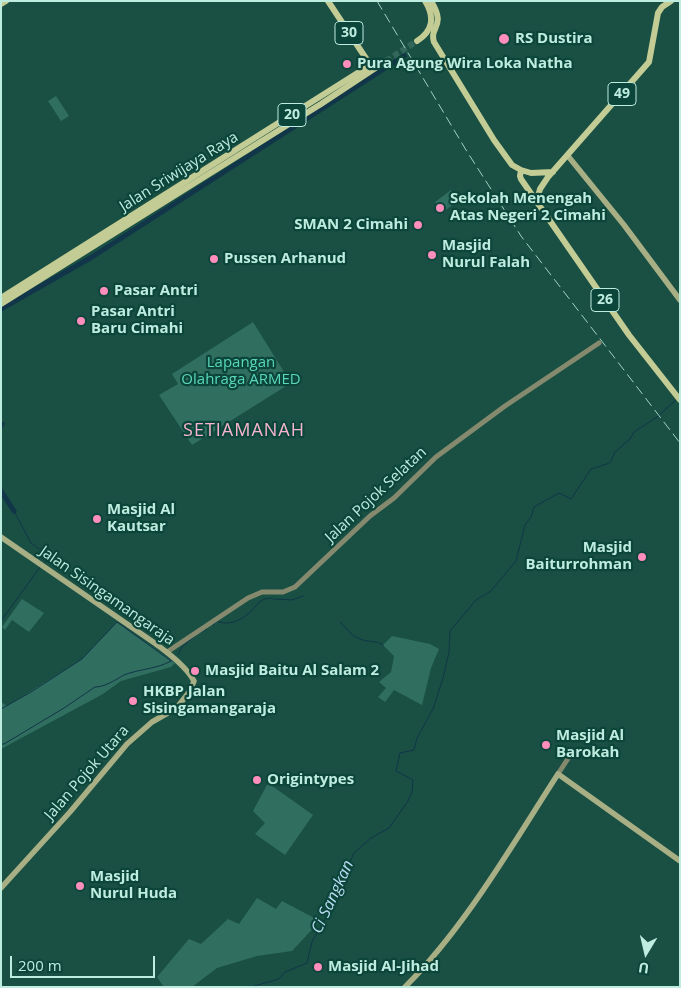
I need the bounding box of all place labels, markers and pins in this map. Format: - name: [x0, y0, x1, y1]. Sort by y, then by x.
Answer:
- place label: RS Dustira: [515, 30, 592, 48]
- marker: RS Dustira: [497, 32, 511, 46]
- place label: Pura Agung Wira Loka Natha: [357, 55, 573, 73]
- marker: Pura Agung Wira Loka Natha: [341, 58, 353, 70]
- place label: Sekolah Menengah Atas Negeri 2 Cimahi: [450, 190, 606, 225]
- marker: Sekolah Menengah Atas Negeri 2 Cimahi: [434, 202, 446, 214]
- place label: SMAN 2 Cimahi: [294, 216, 408, 234]
- marker: SMAN 2 Cimahi: [412, 219, 424, 231]
- place label: Masjid Nurul Falah: [442, 237, 530, 272]
- marker: Masjid Nurul Falah: [426, 249, 438, 261]
- place label: Pussen Arhanud: [224, 250, 346, 268]
- marker: Pussen Arhanud: [208, 253, 220, 265]
- place label: Pasar Antri: [114, 282, 198, 300]
- marker: Pasar Antri: [98, 285, 110, 297]
- place label: Pasar Antri Baru Cimahi: [91, 303, 183, 338]
- marker: Pasar Antri Baru Cimahi: [75, 315, 87, 327]
- place label: Masjid Al Kautsar: [107, 501, 175, 536]
- marker: Masjid Al Kautsar: [91, 513, 103, 525]
- place label: Masjid Baiturrohman: [525, 539, 632, 574]
- marker: Masjid Baiturrohman: [636, 551, 648, 563]
- place label: Masjid Baitu Al Salam 2: [205, 662, 379, 680]
- marker: Masjid Baitu Al Salam 2: [189, 665, 201, 677]
- place label: HKBP Jalan Sisingamangaraja: [143, 683, 276, 718]
- marker: HKBP Jalan Sisingamangaraja: [127, 695, 139, 707]
- place label: Masjid Al Barokah: [556, 727, 624, 762]
- marker: Masjid Al Barokah: [540, 739, 552, 751]
- place label: Origintypes: [267, 771, 354, 789]
- marker: Origintypes: [251, 774, 263, 786]
- place label: Masjid Nurul Huda: [90, 868, 177, 903]
- marker: Masjid Nurul Huda: [74, 880, 86, 892]
- place label: Masjid Al-Jihad: [328, 958, 439, 976]
- marker: Masjid Al-Jihad: [312, 961, 324, 973]

